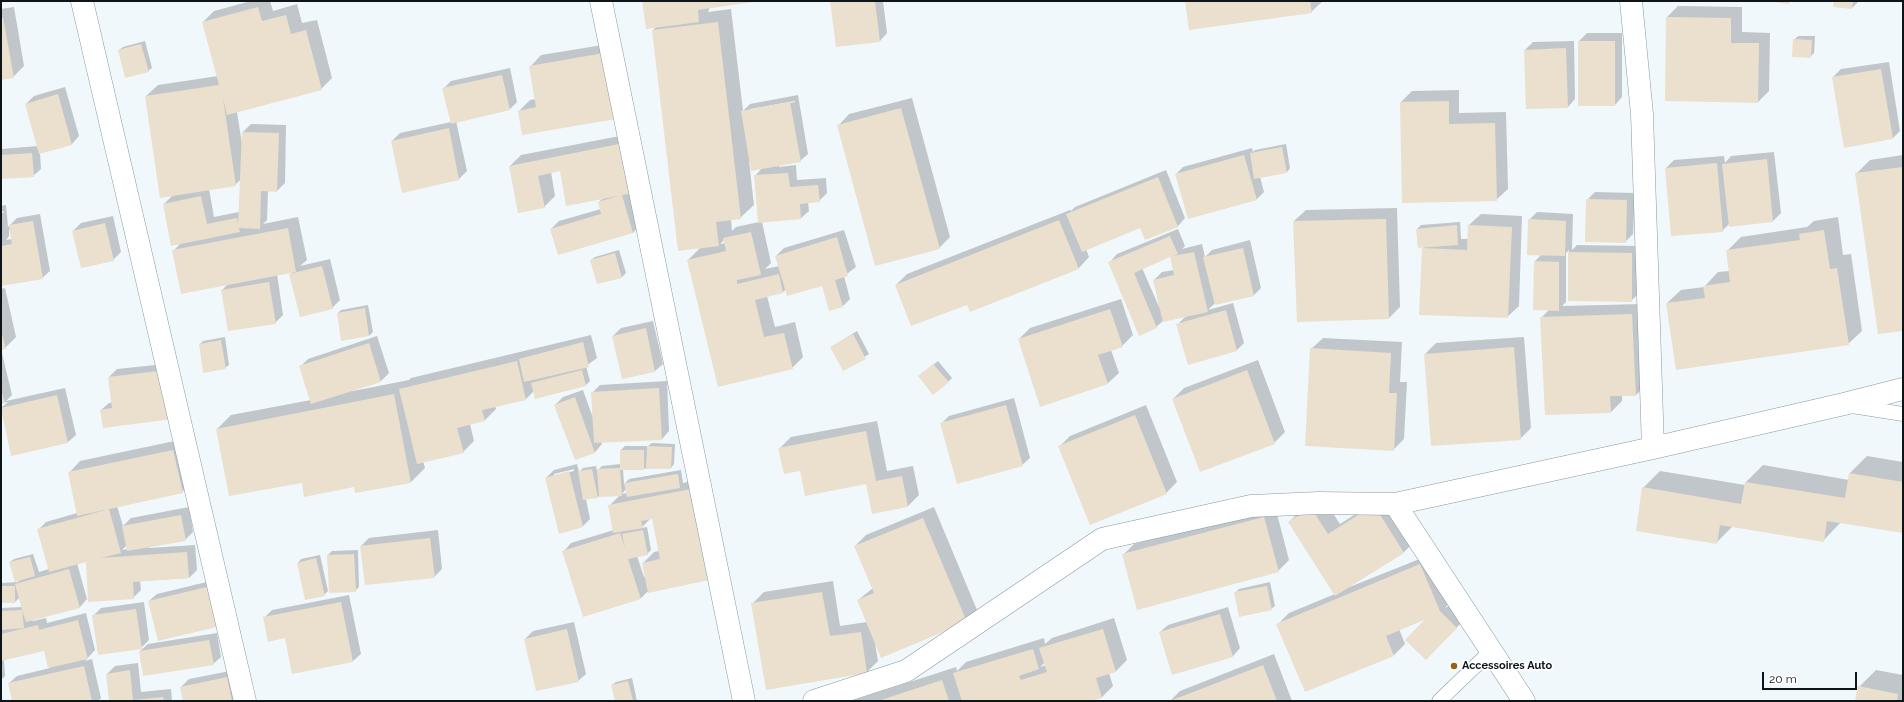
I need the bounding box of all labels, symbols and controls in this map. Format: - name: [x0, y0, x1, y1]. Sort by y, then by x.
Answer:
- place label: Accessoires Auto: [1462, 659, 1552, 673]
- marker: Accessoires Auto: [1449, 661, 1459, 671]
- scale bar: [1764, 664, 1859, 690]
- text: 20 m: [1769, 672, 1797, 686]

